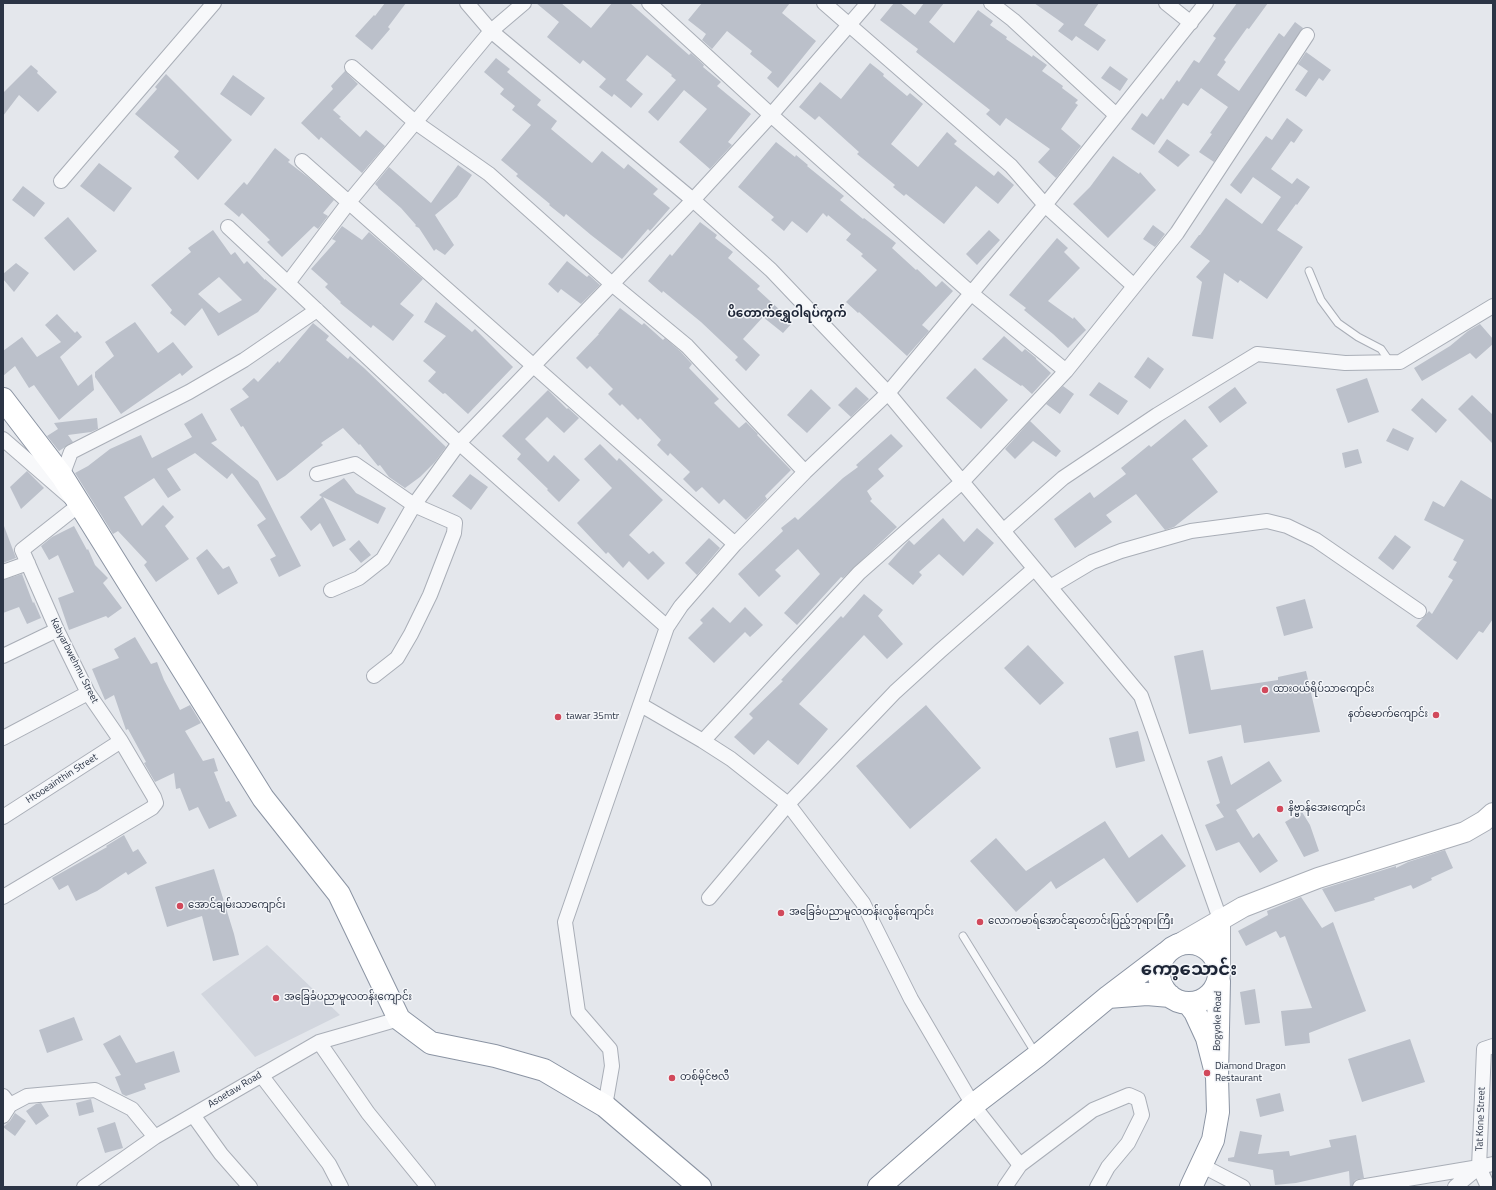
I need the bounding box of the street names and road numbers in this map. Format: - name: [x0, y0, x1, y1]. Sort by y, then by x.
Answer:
- street label: Kabyarbwehmu Street: [47, 616, 101, 706]
- street label: Htooeainthin Street: [24, 751, 100, 807]
- street label: Bogyoke Road: [1211, 991, 1225, 1051]
- street label: Asoetaw Road: [206, 1069, 264, 1111]
- street label: Tat Kone Street: [1474, 1087, 1488, 1151]

